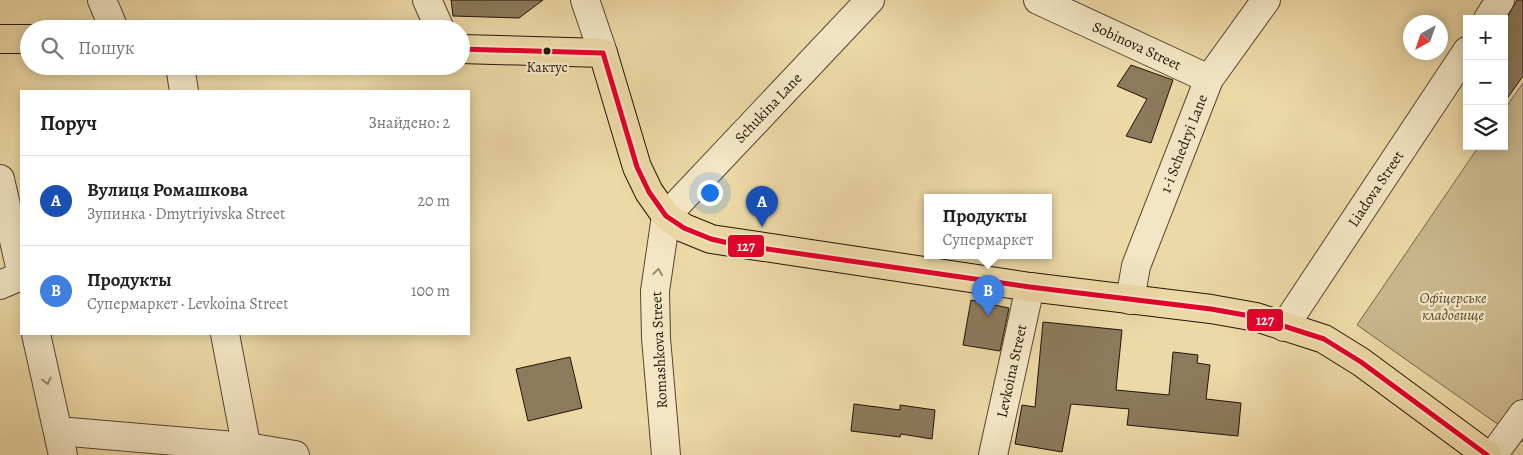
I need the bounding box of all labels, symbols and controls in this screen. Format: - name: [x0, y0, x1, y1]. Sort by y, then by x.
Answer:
- north arrow: [1403, 15, 1448, 60]
- map controls: [1463, 15, 1508, 150]
- button: +: [1463, 15, 1508, 60]
- street label: Sobinova Street: [1089, 17, 1185, 75]
- search box: [20, 20, 470, 75]
- icon: search: [38, 34, 66, 62]
- text: Пошук: [78, 35, 135, 61]
- marker: Кактус: [542, 46, 552, 56]
- place label: Кактус: [527, 58, 567, 77]
- button: −: [1463, 60, 1508, 105]
- street label: Schukina Lane: [730, 68, 806, 147]
- street label: 1-i Schedryi Lane: [1156, 91, 1212, 196]
- button: layers: [1463, 105, 1508, 150]
- text: Поруч: [40, 109, 97, 137]
- text: Знайдено: 2: [369, 112, 450, 134]
- street label: Liadova Street: [1343, 147, 1408, 231]
- text: Вулиця Ромашкова: [87, 177, 248, 203]
- your location: [697, 180, 723, 206]
- pin: A: [746, 186, 778, 227]
- text: A: [51, 190, 61, 212]
- text: 20 m: [417, 190, 450, 212]
- popup: [924, 194, 1052, 259]
- text: Зупинка · Dmytriyivska Street: [87, 203, 285, 225]
- text: Продукты: [943, 203, 1027, 229]
- text: Супермаркет: [943, 229, 1033, 251]
- line badge: 127: [727, 234, 765, 258]
- text: 127: [737, 237, 755, 256]
- text: Продукты: [87, 267, 172, 293]
- one-way arrow: [652, 268, 662, 277]
- pin: B: [972, 275, 1004, 316]
- text: B: [51, 280, 61, 302]
- text: 100 m: [411, 280, 450, 302]
- park label: Офіцерське кладовище: [1420, 288, 1487, 325]
- street label: Romashkova Street: [646, 291, 672, 409]
- text: Супермаркет · Levkoina Street: [87, 293, 289, 315]
- line badge: 127: [1246, 308, 1284, 332]
- text: 127: [1256, 311, 1274, 330]
- street label: Levkoina Street: [992, 322, 1031, 420]
- one-way arrow: [41, 377, 52, 386]

